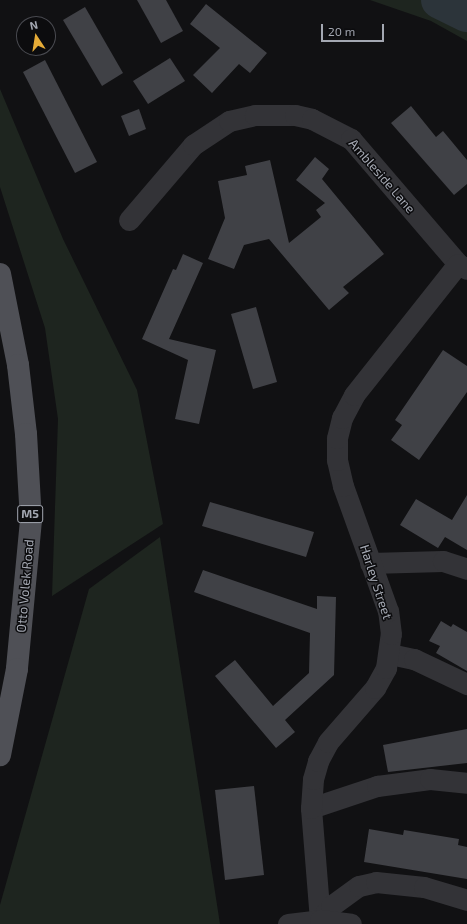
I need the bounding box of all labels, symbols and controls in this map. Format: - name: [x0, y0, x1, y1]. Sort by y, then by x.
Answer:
- north arrow: [16, 16, 56, 56]
- scale bar: [323, 16, 386, 42]
- text: N: [28, 18, 39, 32]
- text: 20 m: [328, 24, 355, 38]
- street label: Ambleside Lane: [346, 136, 418, 216]
- road number: M5: [17, 504, 43, 524]
- street label: Otto Volek Road: [13, 539, 37, 633]
- street label: Harley Street: [357, 543, 395, 621]

